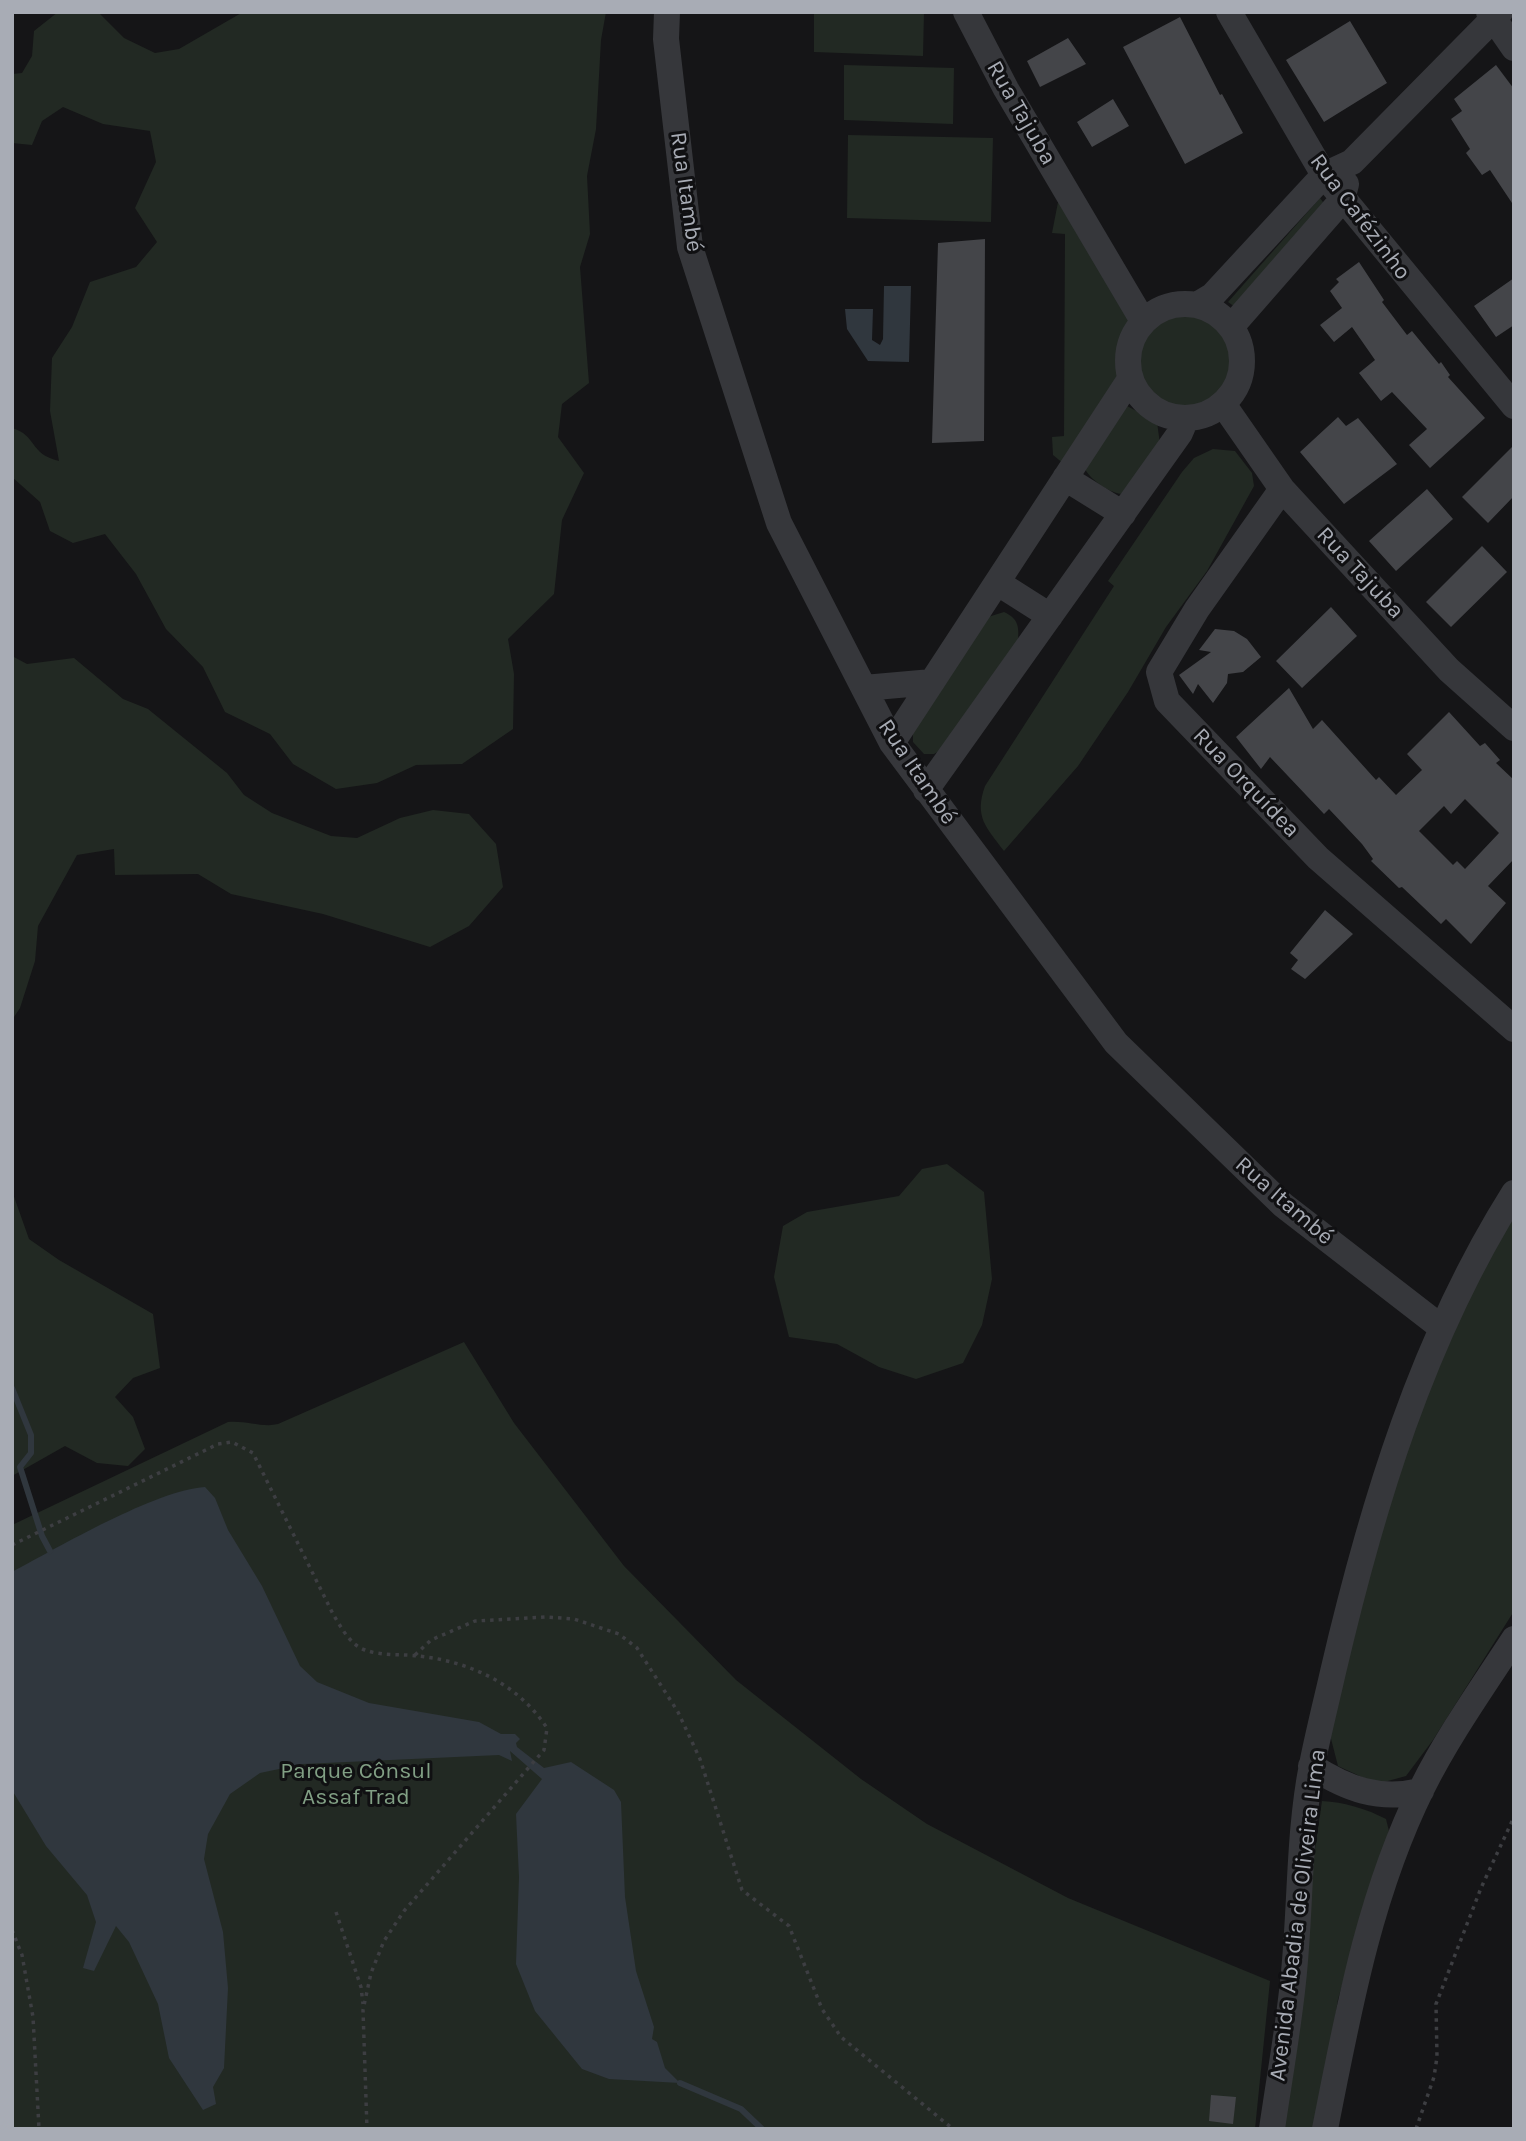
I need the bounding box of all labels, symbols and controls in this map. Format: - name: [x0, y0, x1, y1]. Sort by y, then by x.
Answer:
- street label: Rua Tajuba: [980, 56, 1062, 170]
- street label: Rua Itambé: [664, 130, 708, 254]
- street label: Rua Cafézinho: [1304, 149, 1416, 285]
- street label: Rua Tajuba: [1310, 521, 1410, 625]
- street label: Rua Itambé: [872, 714, 962, 830]
- street label: Rua Orquídea: [1187, 722, 1305, 844]
- street label: Rua Itambé: [1229, 1151, 1339, 1251]
- street label: Avenida Abadia de Oliveira Lima: [1264, 1747, 1332, 2083]
- park label: Parque Cônsul Assaf Trad: [280, 1757, 432, 1811]

